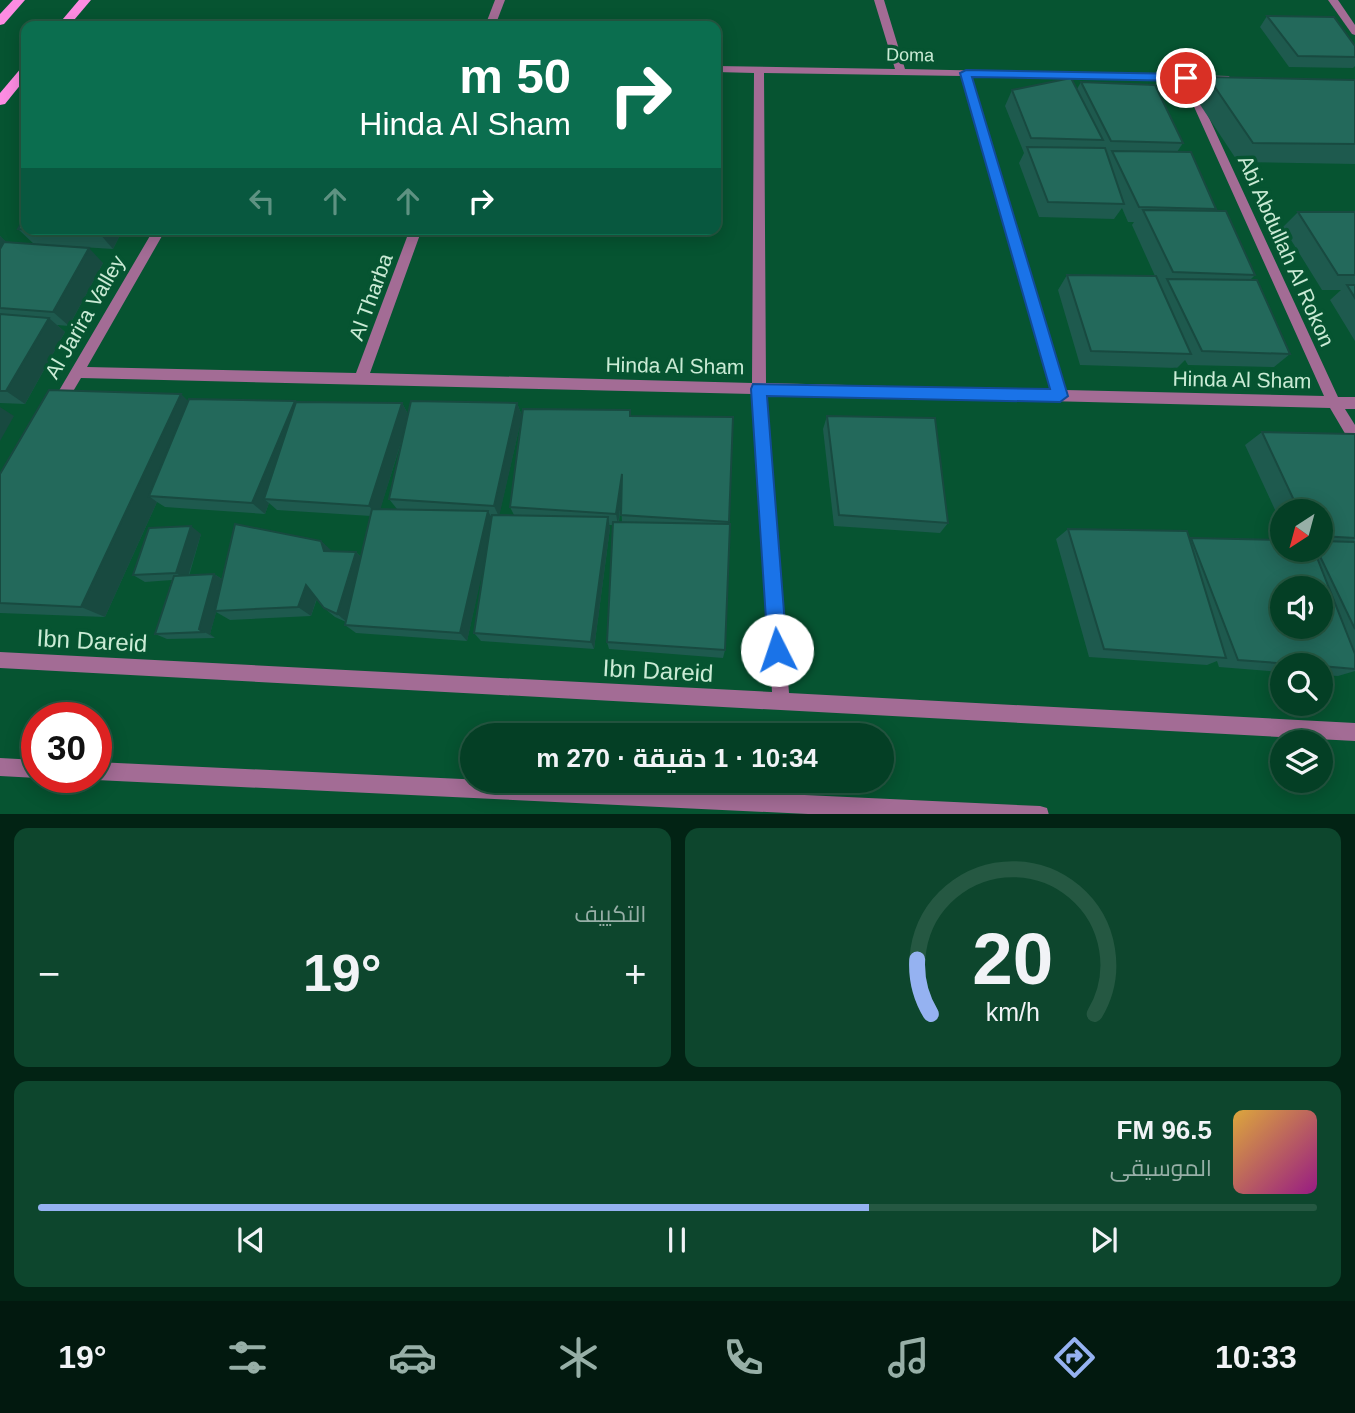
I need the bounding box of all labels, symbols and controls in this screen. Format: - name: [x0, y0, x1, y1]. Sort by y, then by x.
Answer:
- street label: Doma: [886, 45, 935, 65]
- pin: [1156, 48, 1216, 108]
- text: 50 m: [459, 49, 571, 103]
- icon: right: [595, 49, 686, 140]
- icon: arrive: [1167, 59, 1205, 97]
- text: Hinda Al Sham: [359, 106, 571, 142]
- street label: Abi Abdullah Al Rokon: [1234, 152, 1339, 350]
- icon: left: [243, 182, 281, 220]
- icon: ahead: [316, 182, 354, 220]
- icon: ahead: [389, 182, 427, 220]
- icon: right: [462, 182, 500, 220]
- street label: Al Tharba: [344, 250, 397, 343]
- street label: Al Jarira Valley: [40, 251, 129, 382]
- street label: Hinda Al Sham: [605, 353, 745, 378]
- street label: Hinda Al Sham: [1172, 367, 1312, 392]
- north arrow: [1270, 499, 1334, 562]
- map controls: [1270, 499, 1333, 793]
- button: sound: [1270, 576, 1333, 639]
- position arrow: [740, 613, 814, 687]
- street label: Ibn Dareid: [36, 624, 148, 657]
- button: search: [1270, 653, 1333, 716]
- street label: Ibn Dareid: [602, 654, 714, 687]
- speed limit sign: 30: [21, 702, 112, 793]
- button: layers: [1270, 730, 1333, 793]
- text: 10:34 · 1 دقيقة · 270 m: [536, 743, 818, 773]
- text: التكييف: [574, 901, 647, 927]
- text: 20: [972, 918, 1053, 999]
- text: 19°: [303, 944, 382, 1002]
- text: −: [38, 953, 60, 995]
- text: +: [624, 953, 646, 995]
- text: km/h: [986, 997, 1040, 1025]
- text: 96.5 FM: [1117, 1115, 1212, 1145]
- text: الموسيقى: [1110, 1155, 1212, 1181]
- icon: previous: [232, 1221, 270, 1259]
- icon: pause: [658, 1221, 696, 1259]
- icon: next: [1085, 1221, 1123, 1259]
- icon: filters: [223, 1333, 272, 1382]
- icon: car: [388, 1333, 437, 1382]
- icon: climate: [554, 1333, 603, 1382]
- icon: phone: [719, 1333, 768, 1382]
- icon: music: [884, 1333, 933, 1382]
- icon: directions: [1050, 1333, 1099, 1382]
- text: 19°: [58, 1339, 107, 1375]
- text: 10:33: [1215, 1339, 1297, 1375]

